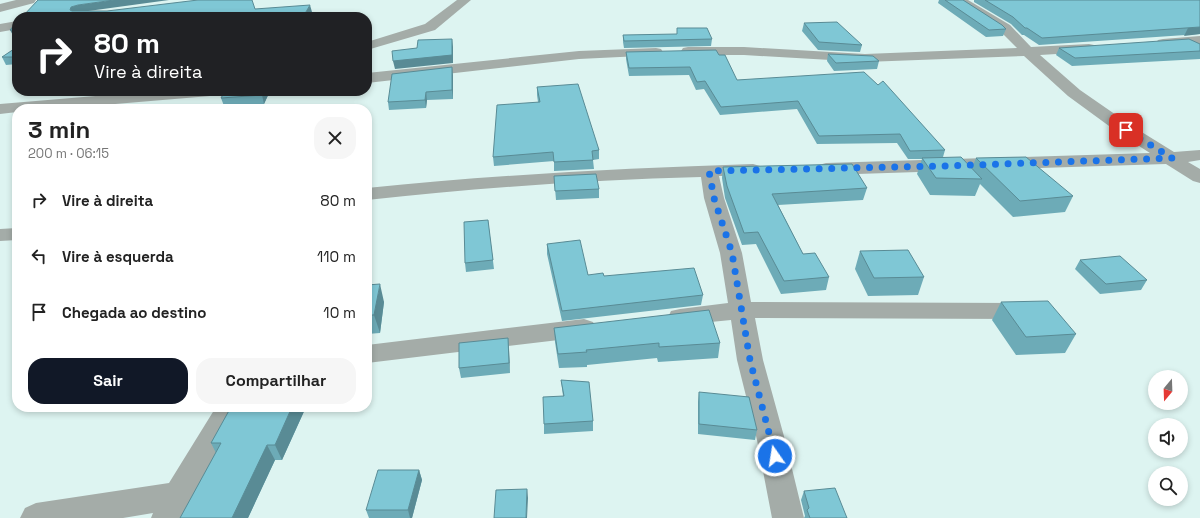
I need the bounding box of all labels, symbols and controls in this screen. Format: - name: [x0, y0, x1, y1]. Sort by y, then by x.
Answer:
- text: 80 m: [94, 25, 160, 61]
- icon: right: [28, 28, 80, 80]
- text: Vire à direita: [94, 60, 202, 83]
- pin: [1109, 113, 1143, 147]
- text: 3 min: [28, 114, 90, 145]
- button: close: [314, 117, 356, 159]
- icon: arrive: [1115, 119, 1137, 141]
- text: 200 m · 06:15: [28, 145, 109, 162]
- icon: right: [28, 189, 50, 211]
- text: Vire à direita: [62, 191, 153, 210]
- text: 80 m: [320, 191, 356, 210]
- icon: left: [28, 245, 50, 267]
- text: Vire à esquerda: [62, 247, 174, 266]
- text: 110 m: [317, 247, 356, 266]
- icon: arrive: [28, 301, 50, 323]
- text: Chegada ao destino: [62, 303, 206, 322]
- text: 10 m: [323, 303, 356, 322]
- button: Sair: [28, 358, 188, 404]
- button: Compartilhar: [196, 358, 356, 404]
- north arrow: [1148, 370, 1188, 410]
- map controls: [1148, 370, 1188, 506]
- button: sound: [1148, 418, 1188, 458]
- position arrow: [754, 435, 796, 477]
- button: search: [1148, 466, 1188, 506]

